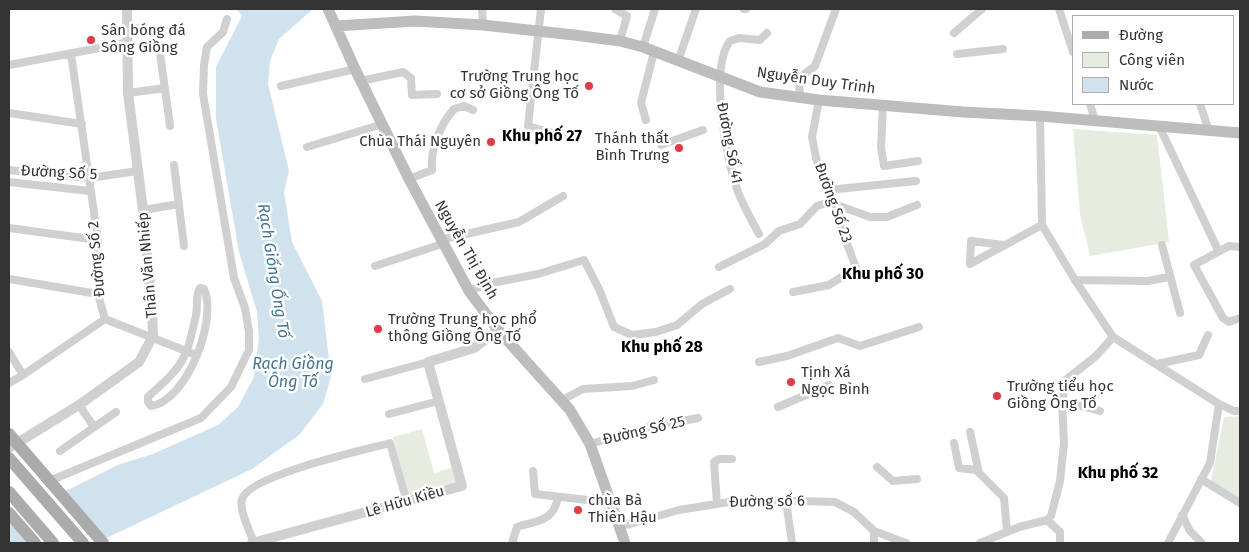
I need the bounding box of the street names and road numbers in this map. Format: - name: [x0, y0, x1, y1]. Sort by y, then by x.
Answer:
- street label: Nguyễn Duy Trinh: [756, 64, 876, 98]
- street label: Đường Số 41: [712, 101, 746, 185]
- street label: Đường Số 23: [810, 161, 856, 245]
- street label: Đường Số 5: [20, 162, 98, 184]
- street label: Nguyễn Thị Định: [430, 197, 502, 303]
- street label: Thân Văn Nhiếp: [134, 211, 162, 319]
- street label: Đường Số 2: [85, 220, 109, 298]
- street label: Đường Số 25: [601, 413, 687, 449]
- street label: Lê Hữu Kiều: [364, 482, 446, 522]
- street label: Đường số 6: [729, 492, 805, 512]

